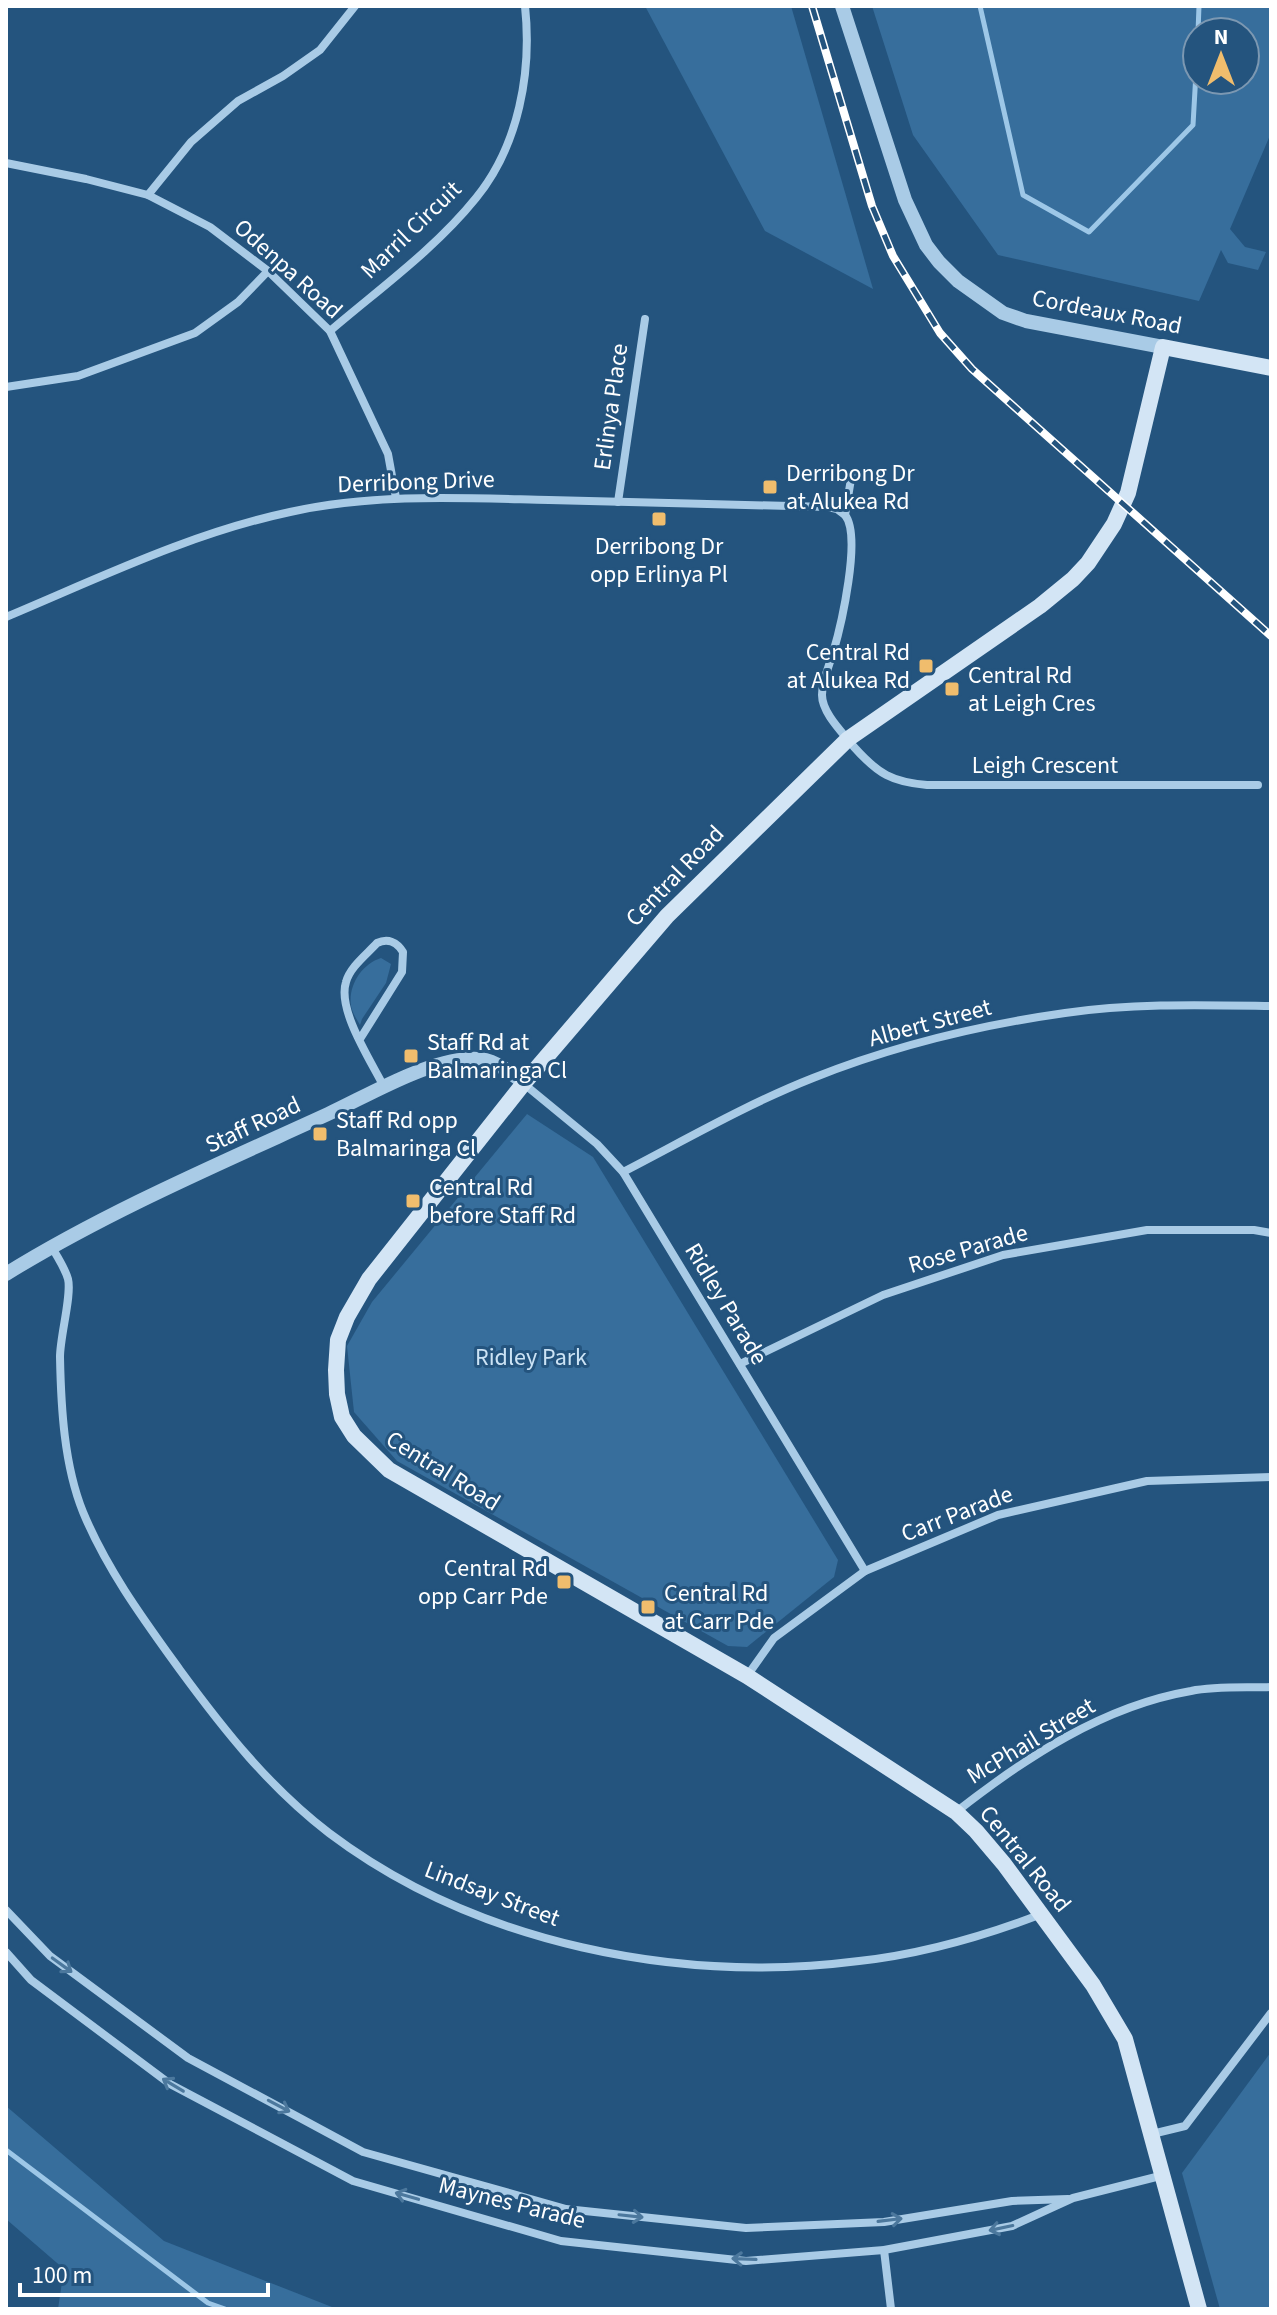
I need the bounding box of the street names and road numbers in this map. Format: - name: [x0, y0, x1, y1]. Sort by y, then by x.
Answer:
- street label: Marril Circuit: [353, 173, 469, 287]
- street label: Odenpa Road: [226, 211, 350, 327]
- street label: Cordeaux Road: [1029, 280, 1185, 344]
- street label: Erlinya Place: [585, 341, 637, 473]
- street label: Derribong Drive: [337, 462, 495, 502]
- street label: Leigh Crescent: [972, 748, 1118, 783]
- street label: Central Road: [618, 817, 732, 935]
- street label: Albert Street: [865, 990, 995, 1056]
- street label: Staff Road: [199, 1088, 307, 1162]
- street label: Rose Parade: [904, 1215, 1032, 1283]
- street label: Ridley Parade: [676, 1236, 776, 1372]
- street label: Central Road: [379, 1422, 507, 1520]
- street label: Carr Parade: [896, 1477, 1018, 1551]
- street label: McPhail Street: [960, 1689, 1102, 1793]
- street label: Central Road: [971, 1798, 1079, 1920]
- street label: Lindsay Street: [419, 1852, 565, 1936]
- street label: Maynes Parade: [435, 2168, 589, 2238]

